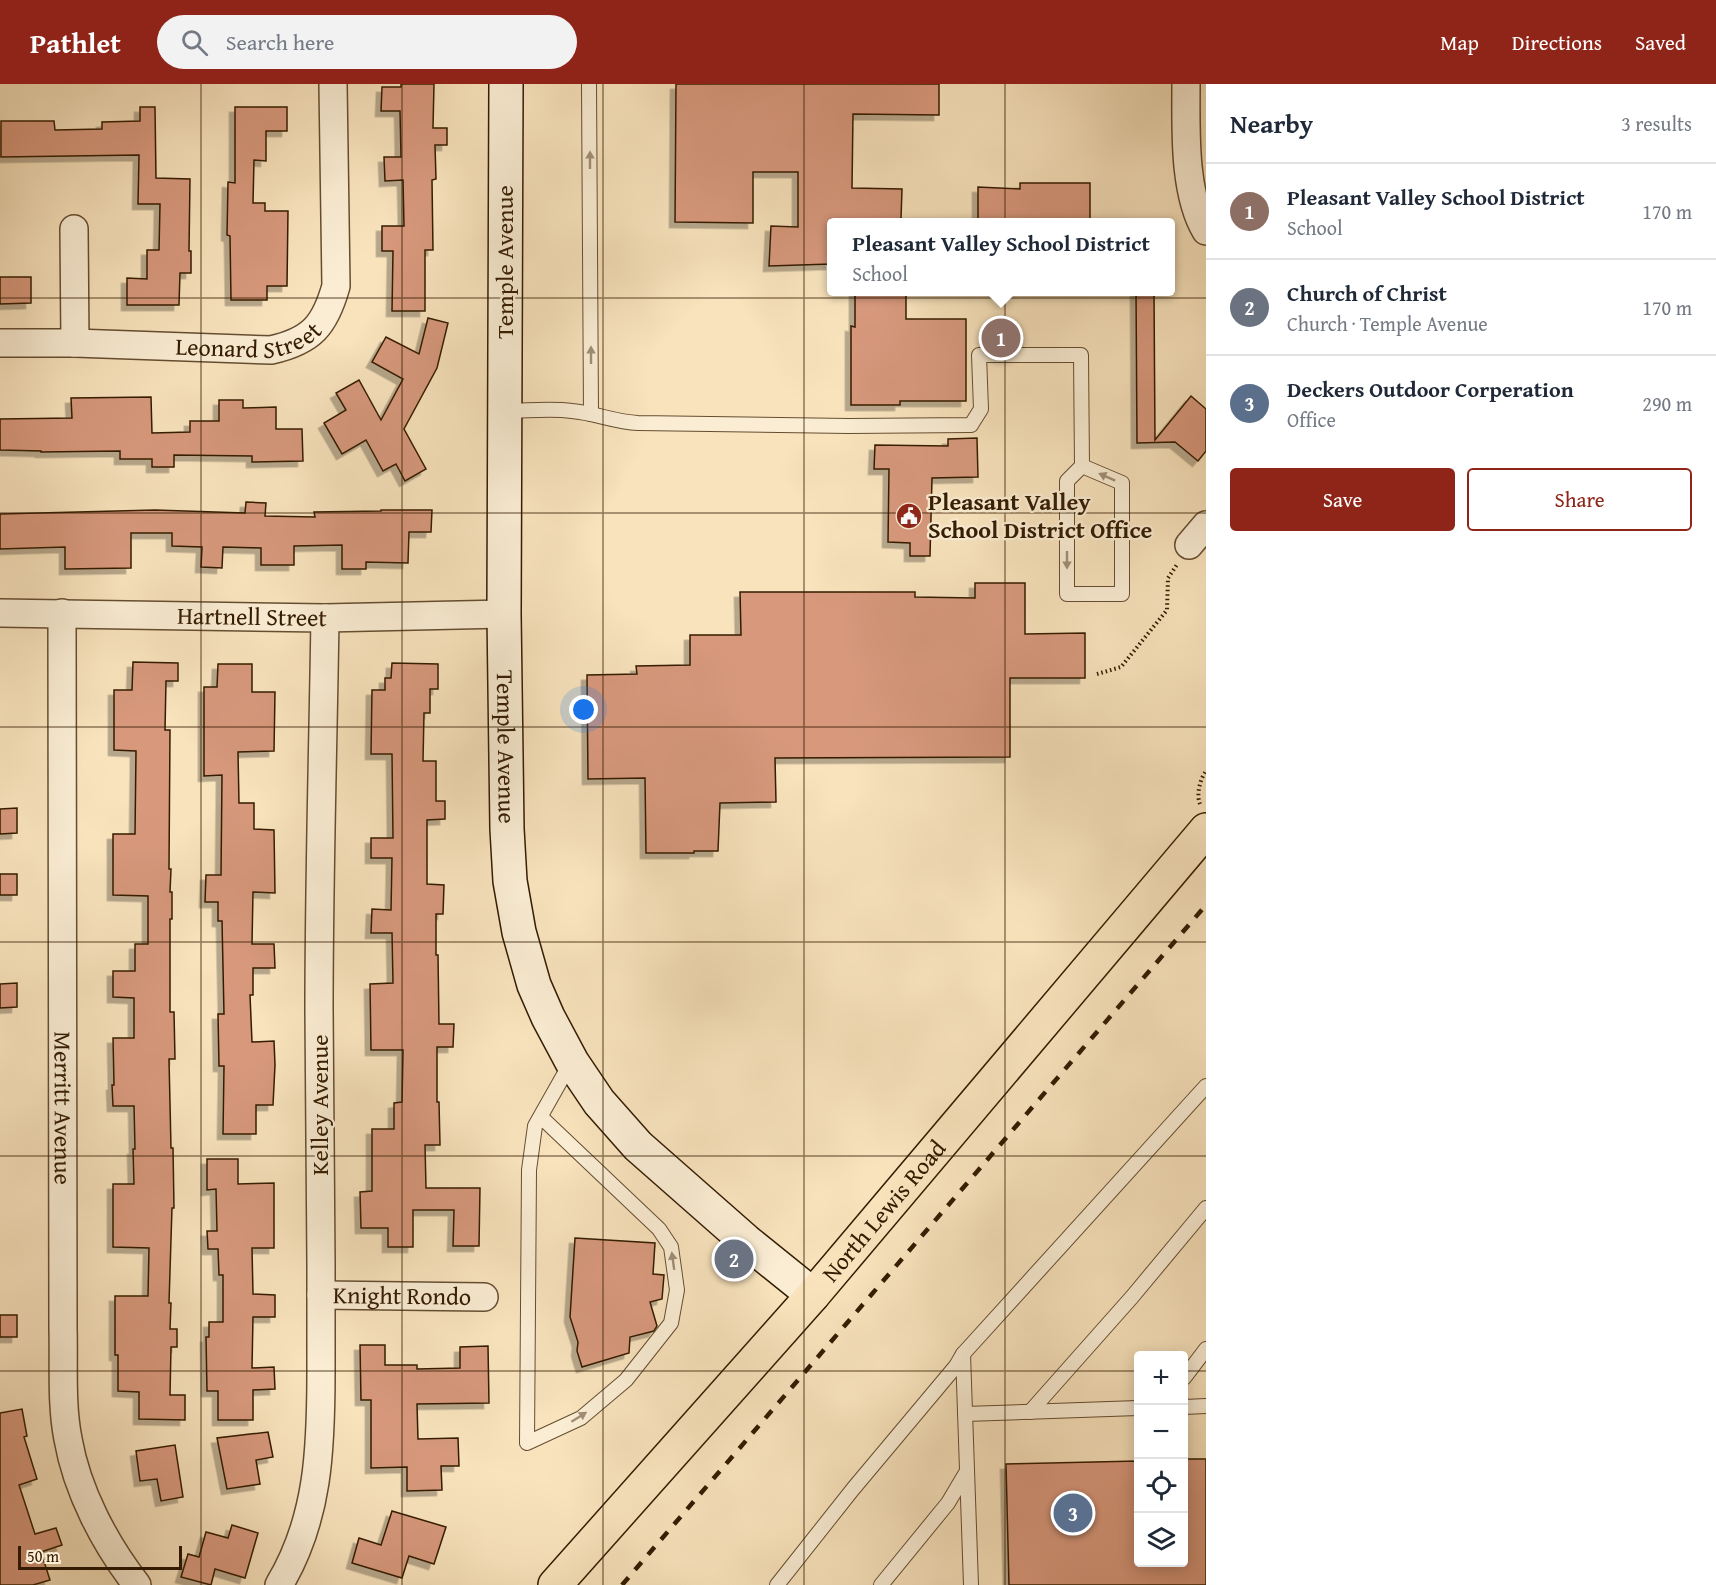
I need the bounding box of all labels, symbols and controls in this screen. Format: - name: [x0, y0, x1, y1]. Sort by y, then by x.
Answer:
- search box: [157, 15, 577, 69]
- text: Pathlet: [30, 22, 121, 63]
- icon: search: [178, 26, 211, 59]
- text: Search here: [226, 26, 334, 58]
- text: Map: [1440, 27, 1479, 58]
- text: Directions: [1512, 27, 1602, 58]
- text: Saved: [1635, 27, 1686, 58]
- text: Nearby: [1230, 104, 1313, 143]
- text: 3 results: [1621, 109, 1692, 138]
- one-way arrow: [585, 151, 595, 170]
- text: Pleasant Valley School District: [1287, 181, 1585, 213]
- street label: Temple Avenue: [487, 185, 522, 339]
- text: 1: [1244, 197, 1255, 226]
- text: 170 m: [1642, 197, 1692, 226]
- text: School: [1287, 213, 1343, 242]
- popup: [827, 218, 1175, 296]
- text: Pleasant Valley School District: [852, 227, 1150, 259]
- text: School: [852, 259, 908, 288]
- text: Church of Christ: [1287, 277, 1447, 309]
- text: 2: [1244, 293, 1255, 322]
- text: 170 m: [1642, 293, 1692, 322]
- text: Church · Temple Avenue: [1287, 309, 1488, 338]
- street label: Leonard Street: [175, 313, 330, 367]
- pin: 1: [982, 316, 1020, 360]
- one-way arrow: [586, 346, 596, 365]
- text: Deckers Outdoor Corperation: [1287, 373, 1574, 405]
- text: 3: [1244, 389, 1255, 418]
- text: 290 m: [1642, 389, 1692, 418]
- text: Office: [1287, 405, 1336, 434]
- button: Save: [1230, 468, 1455, 531]
- button: Share: [1467, 468, 1692, 531]
- one-way arrow: [1098, 472, 1115, 481]
- place label: Pleasant Valley School District Office: [928, 484, 1153, 547]
- public building icon: Pleasant Valley School District Office: [894, 501, 924, 531]
- one-way arrow: [1062, 550, 1072, 569]
- street label: Hartnell Street: [177, 598, 328, 635]
- street label: Temple Avenue: [488, 670, 525, 824]
- your location: [569, 695, 598, 724]
- street label: Merritt Avenue: [46, 1031, 81, 1185]
- street label: Kelley Avenue: [302, 1034, 337, 1176]
- street label: North Lewis Road: [813, 1132, 954, 1290]
- pin: 2: [714, 1236, 754, 1282]
- one-way arrow: [668, 1252, 677, 1271]
- street label: Knight Rondo: [333, 1277, 471, 1314]
- map controls: [1134, 1351, 1188, 1567]
- button: +: [1134, 1351, 1188, 1405]
- button: −: [1134, 1405, 1188, 1459]
- one-way arrow: [571, 1412, 587, 1423]
- button: locate: [1134, 1459, 1188, 1513]
- pin: 3: [1054, 1490, 1092, 1536]
- button: layers: [1134, 1513, 1188, 1567]
- scale bar: [18, 1543, 182, 1570]
- text: 50 m: [27, 1544, 59, 1568]

